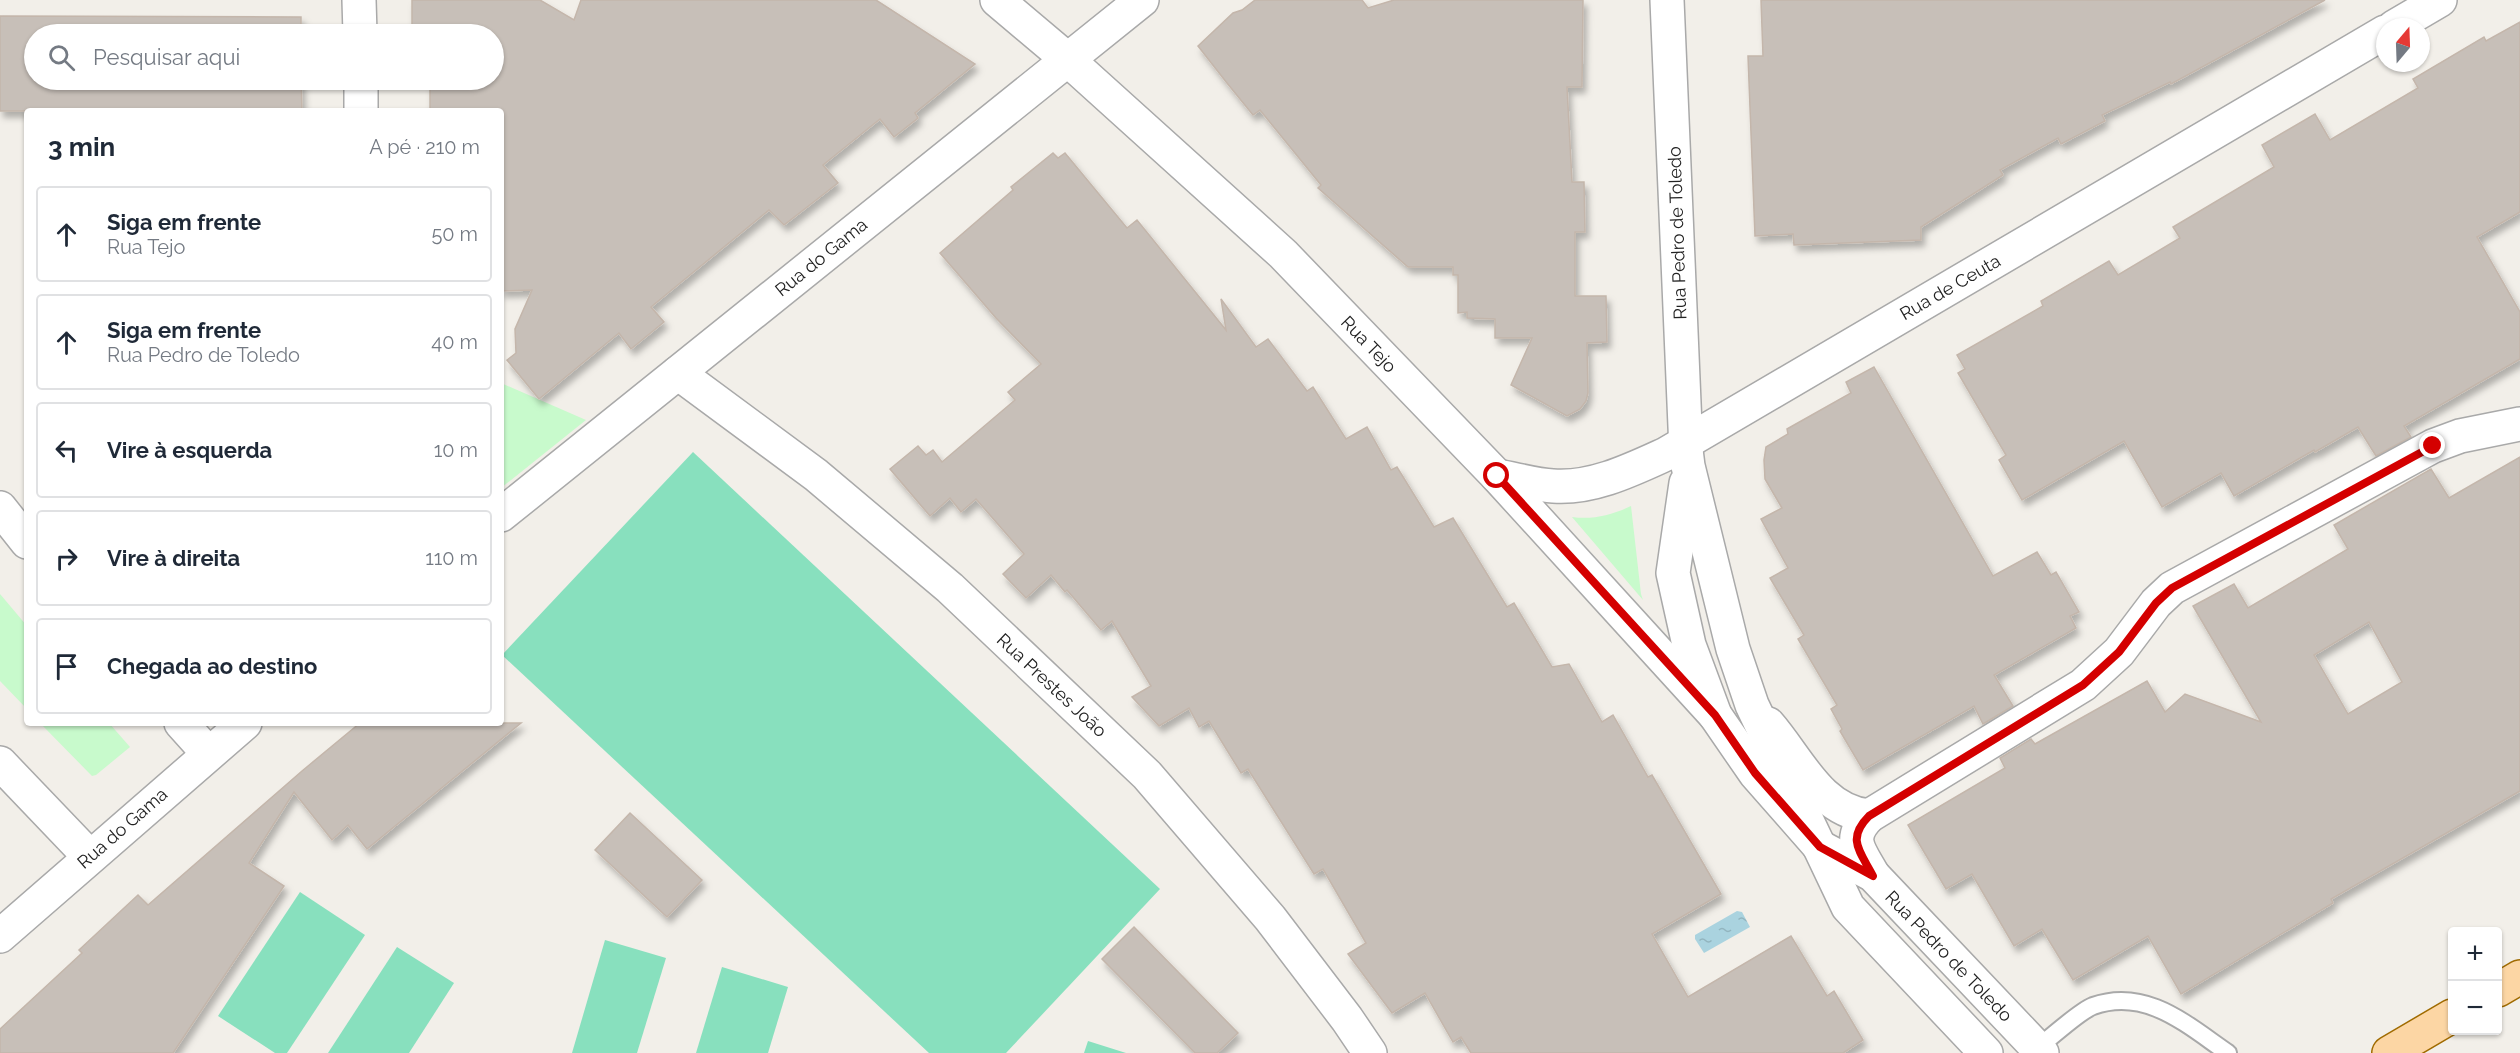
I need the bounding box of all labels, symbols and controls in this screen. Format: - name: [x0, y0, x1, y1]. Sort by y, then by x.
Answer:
- north arrow: [2376, 18, 2430, 72]
- search box: [24, 24, 504, 90]
- icon: search: [45, 41, 78, 74]
- text: Pesquisar aqui: [93, 44, 240, 70]
- text: 3 min: [48, 132, 115, 162]
- text: A pé · 210 m: [369, 135, 480, 159]
- street label: Rua Pedro de Toledo: [1663, 146, 1691, 320]
- text: Siga em frente: [107, 209, 261, 235]
- street label: Rua do Gama: [771, 214, 871, 300]
- icon: ahead: [50, 218, 83, 251]
- text: 50 m: [431, 222, 478, 246]
- text: Rua Tejo: [107, 235, 185, 259]
- street label: Rua de Ceuta: [1896, 250, 2004, 324]
- street label: Rua Tejo: [1337, 311, 1401, 377]
- text: Siga em frente: [107, 317, 261, 343]
- icon: ahead: [50, 326, 83, 359]
- text: 40 m: [431, 330, 478, 354]
- text: Rua Pedro de Toledo: [107, 343, 300, 367]
- route end: [2419, 432, 2445, 458]
- icon: left: [50, 434, 83, 467]
- text: Vire à esquerda: [107, 437, 272, 463]
- text: 10 m: [434, 438, 478, 462]
- route start: [1483, 462, 1509, 488]
- icon: right: [50, 542, 83, 575]
- text: Vire à direita: [107, 545, 240, 571]
- text: 110 m: [425, 546, 478, 570]
- street label: Rua Prestes João: [993, 629, 1111, 741]
- icon: arrive: [50, 650, 83, 683]
- text: Chegada ao destino: [107, 653, 317, 679]
- street label: Rua do Gama: [73, 783, 171, 873]
- street label: Rua Pedro de Toledo: [1881, 886, 2017, 1026]
- map controls: [2448, 927, 2502, 1035]
- button: +: [2448, 927, 2502, 981]
- button: −: [2448, 981, 2502, 1035]

